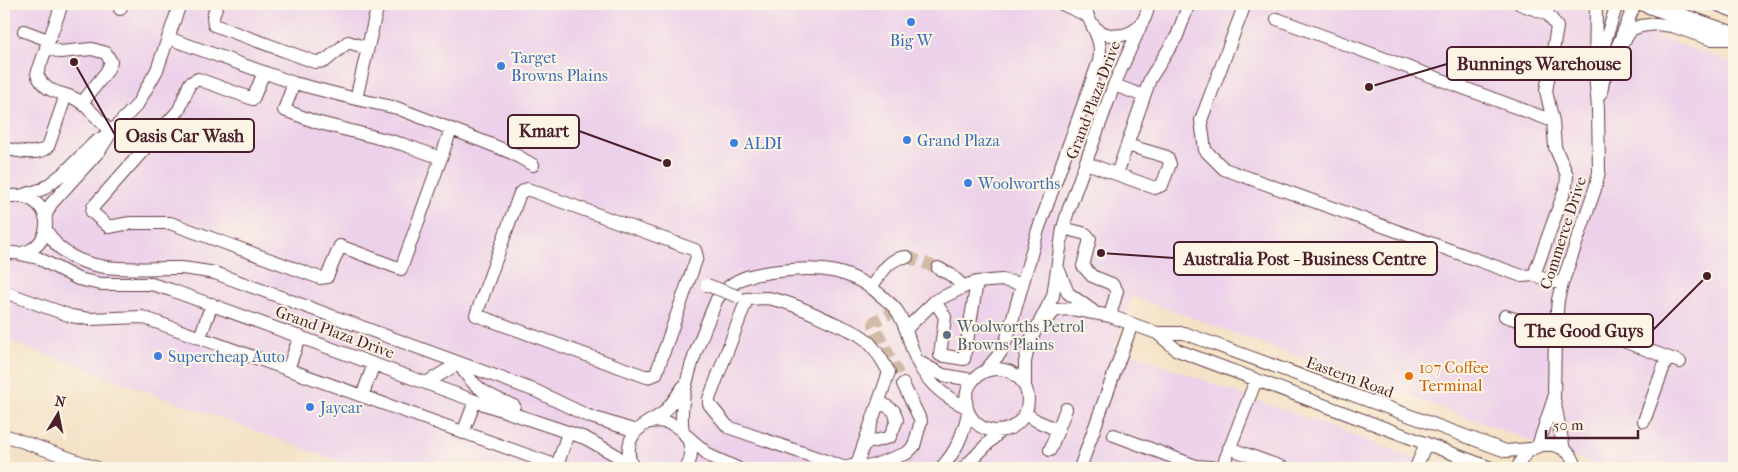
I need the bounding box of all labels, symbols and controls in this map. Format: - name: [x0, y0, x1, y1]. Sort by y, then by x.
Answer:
- marker: Big W: [905, 16, 917, 28]
- place label: Big W: [890, 31, 934, 50]
- street label: Grand Plaza Drive: [1062, 38, 1124, 162]
- callout: Bunnings Warehouse: [1447, 47, 1631, 80]
- place label: Target Browns Plains: [511, 48, 608, 85]
- text: Bunnings Warehouse: [1457, 54, 1621, 75]
- marker: Target Browns Plains: [495, 60, 507, 72]
- callout: Kmart: [508, 115, 579, 148]
- callout: Oasis Car Wash: [115, 119, 254, 152]
- text: Kmart: [519, 121, 570, 142]
- text: Oasis Car Wash: [126, 126, 245, 147]
- place label: Grand Plaza: [917, 131, 1000, 150]
- place label: ALDI: [743, 134, 782, 153]
- marker: Grand Plaza: [901, 134, 913, 146]
- marker: ALDI: [728, 137, 740, 149]
- place label: Woolworths: [977, 174, 1060, 193]
- street label: Commerce Drive: [1536, 174, 1590, 292]
- marker: Woolworths: [962, 177, 974, 189]
- callout: Australia Post - Business Centre: [1174, 242, 1437, 275]
- text: Australia Post - Business Centre: [1183, 249, 1426, 270]
- street label: Grand Plaza Drive: [273, 302, 397, 362]
- callout: The Good Guys: [1515, 314, 1653, 347]
- place label: Woolworths Petrol Browns Plains: [956, 317, 1085, 354]
- text: The Good Guys: [1524, 321, 1644, 342]
- marker: Woolworths Petrol Browns Plains: [941, 329, 953, 341]
- place label: Supercheap Auto: [168, 347, 285, 366]
- marker: Supercheap Auto: [152, 350, 164, 362]
- street label: Eastern Road: [1304, 352, 1397, 402]
- place label: 107 Coffee Terminal: [1419, 358, 1489, 395]
- marker: 107 Coffee Terminal: [1403, 370, 1415, 382]
- north arrow: [32, 390, 82, 440]
- text: N: [53, 392, 67, 411]
- place label: Jaycar: [318, 398, 363, 417]
- marker: Jaycar: [304, 401, 316, 413]
- scale bar: [1546, 407, 1638, 439]
- text: 50 m: [1553, 416, 1584, 434]

